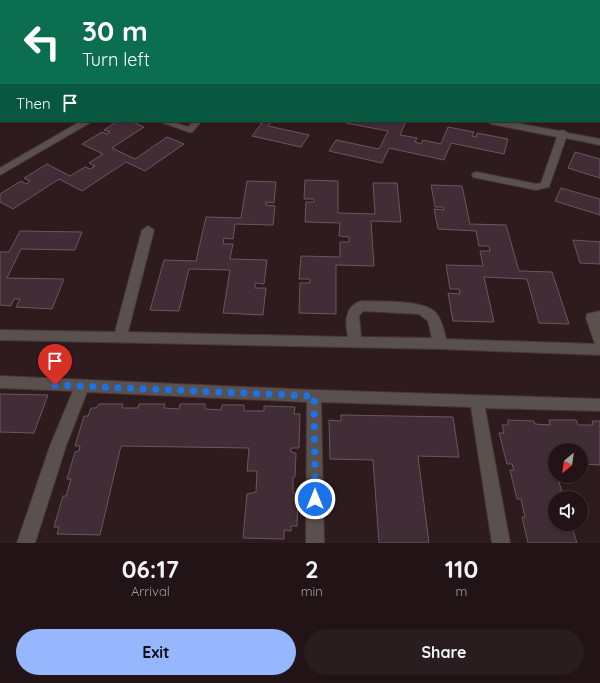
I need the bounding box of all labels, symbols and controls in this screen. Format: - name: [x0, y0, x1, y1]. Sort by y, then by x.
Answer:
- text: 30 m: [82, 13, 148, 48]
- icon: left: [16, 16, 68, 68]
- text: Turn left: [82, 48, 150, 71]
- icon: arrive: [59, 92, 81, 114]
- text: Then: [16, 94, 51, 113]
- pin: [38, 344, 72, 385]
- icon: arrive: [44, 350, 66, 372]
- north arrow: [548, 443, 588, 483]
- map controls: [548, 443, 588, 531]
- position arrow: [294, 478, 336, 520]
- button: sound: [548, 491, 588, 531]
- text: 06:17: [122, 554, 179, 584]
- text: 2: [305, 554, 319, 584]
- text: 110: [445, 554, 478, 584]
- text: Arrival: [131, 583, 170, 599]
- text: min: [301, 583, 323, 599]
- text: m: [456, 583, 467, 599]
- button: Exit: [16, 629, 296, 675]
- button: Share: [304, 629, 584, 675]

